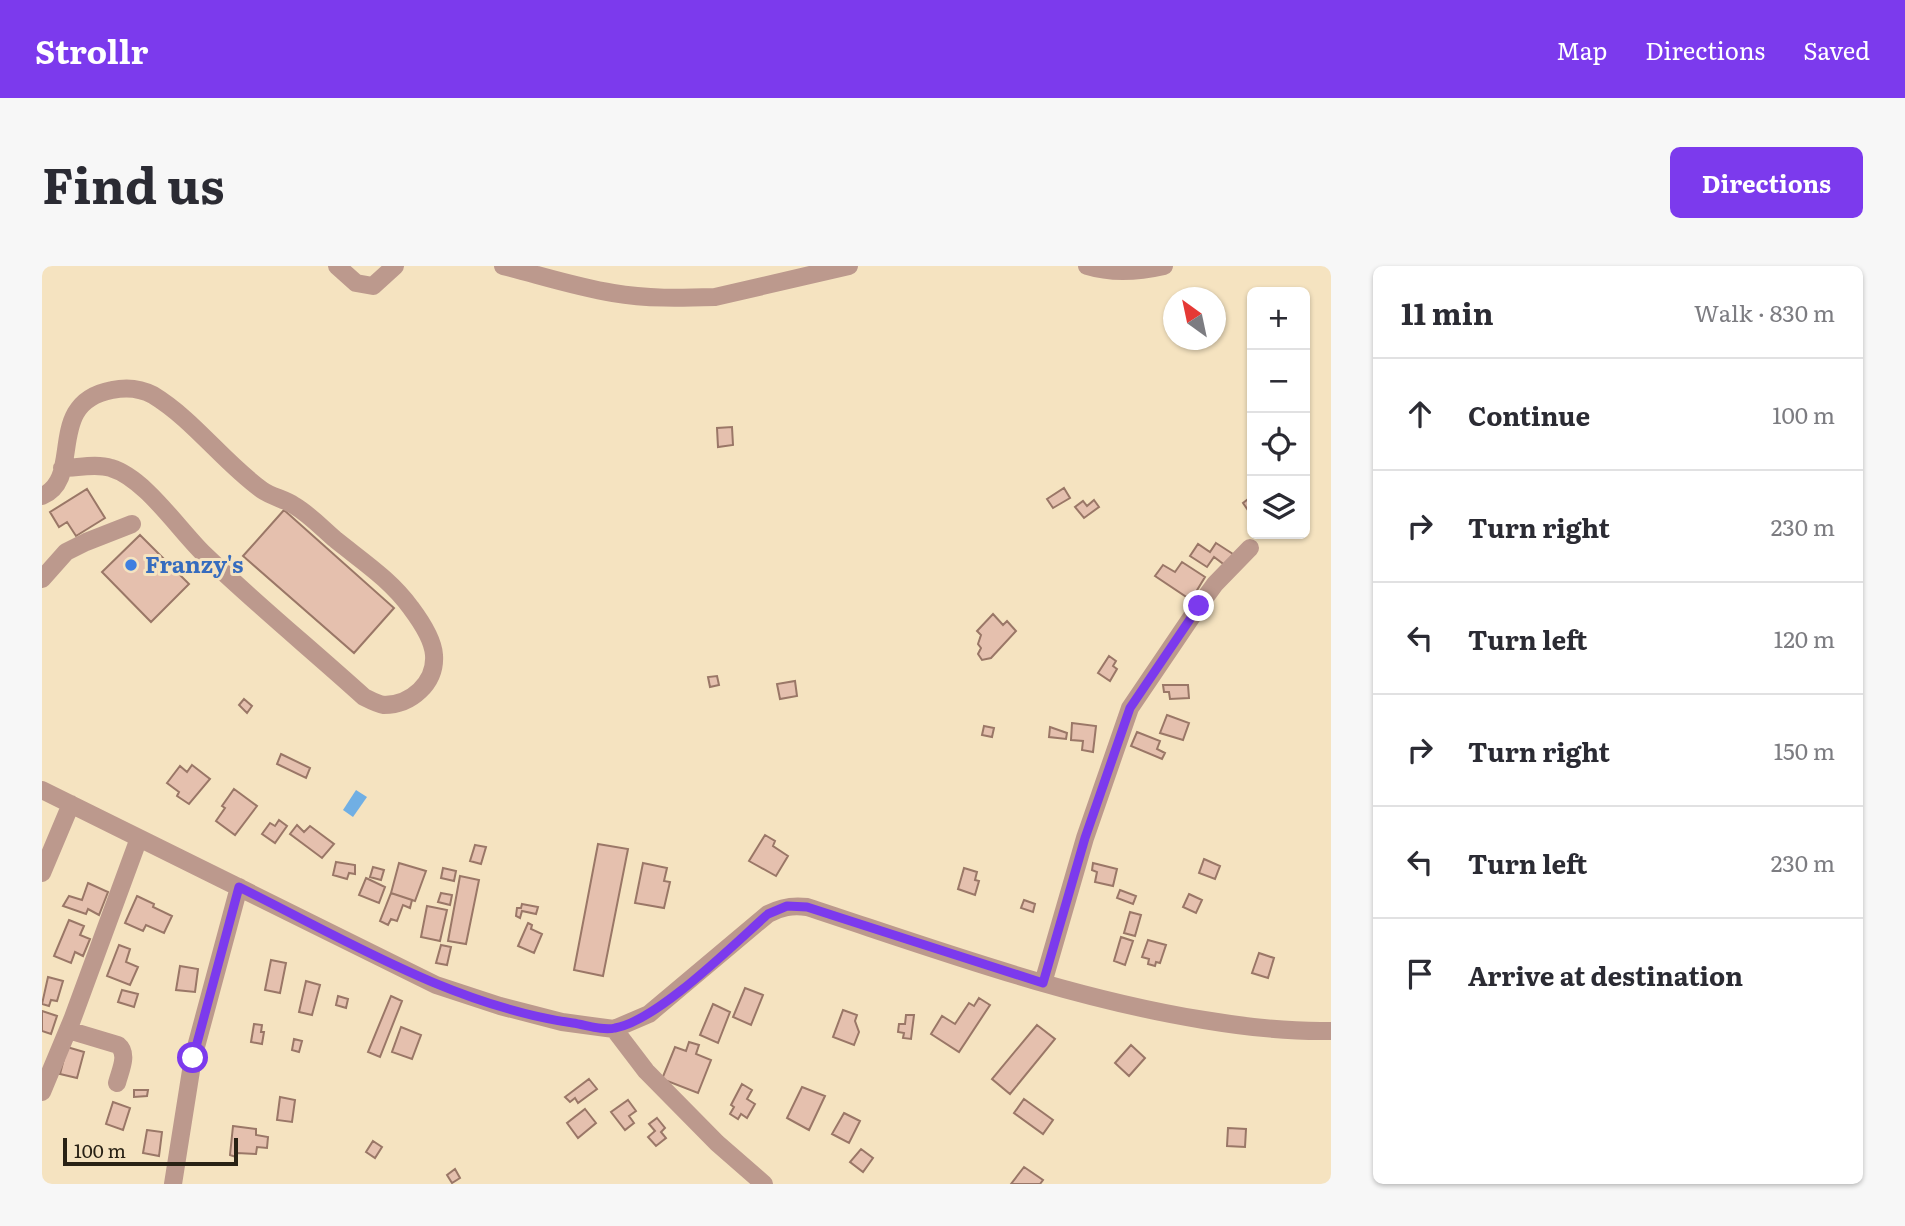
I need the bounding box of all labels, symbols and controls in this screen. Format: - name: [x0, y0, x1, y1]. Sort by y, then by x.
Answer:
- text: Strollr: [35, 25, 149, 74]
- text: Map: [1556, 32, 1607, 67]
- text: Directions: [1645, 32, 1765, 67]
- text: Saved: [1803, 32, 1870, 67]
- text: Find us: [42, 146, 225, 219]
- button: Directions: [1670, 147, 1863, 218]
- north arrow: [1163, 287, 1226, 350]
- map controls: [1247, 287, 1310, 539]
- button: +: [1247, 287, 1310, 350]
- text: 11 min: [1401, 290, 1494, 334]
- text: Walk · 830 m: [1694, 295, 1835, 329]
- button: −: [1247, 350, 1310, 413]
- icon: ahead: [1401, 395, 1439, 433]
- text: Continue: [1468, 395, 1590, 434]
- text: 100 m: [1772, 397, 1835, 431]
- button: locate: [1247, 413, 1310, 476]
- button: layers: [1247, 476, 1310, 539]
- icon: right: [1401, 507, 1439, 545]
- text: Turn right: [1468, 507, 1610, 546]
- text: 230 m: [1771, 509, 1835, 543]
- place label: Franzy's: [145, 546, 244, 580]
- marker: Franzy's: [123, 557, 139, 573]
- route end: [1183, 590, 1214, 621]
- icon: left: [1401, 619, 1439, 657]
- text: Turn left: [1468, 619, 1587, 658]
- text: 120 m: [1774, 621, 1835, 655]
- icon: right: [1401, 731, 1439, 769]
- text: Turn right: [1468, 731, 1610, 770]
- text: 150 m: [1774, 733, 1835, 767]
- icon: left: [1401, 843, 1439, 881]
- text: Turn left: [1468, 843, 1587, 882]
- text: 230 m: [1771, 845, 1835, 879]
- icon: arrive: [1401, 955, 1439, 993]
- text: Arrive at destination: [1468, 955, 1743, 994]
- route start: [177, 1042, 208, 1073]
- scale bar: [63, 1135, 238, 1167]
- text: 100 m: [74, 1136, 126, 1164]

